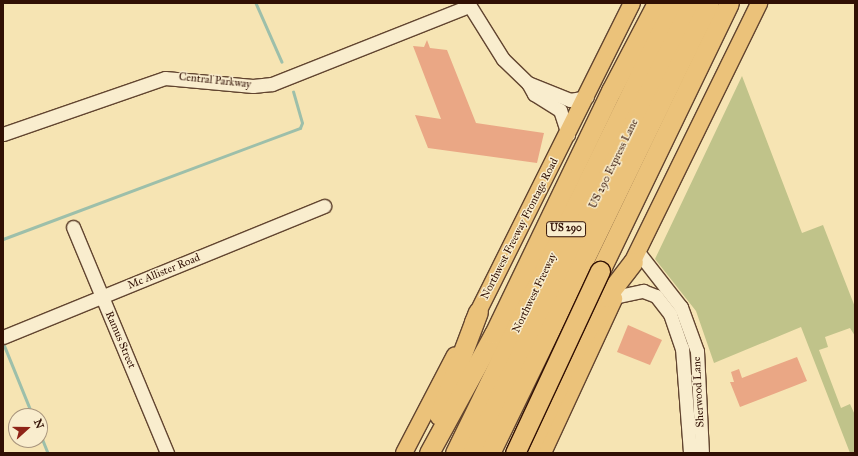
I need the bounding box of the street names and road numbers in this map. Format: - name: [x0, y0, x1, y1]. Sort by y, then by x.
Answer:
- street label: Central Parkway: [178, 71, 252, 91]
- street label: US 290 Express Lane: [587, 117, 641, 211]
- street label: Northwest Freeway Frontage Road: [479, 156, 561, 302]
- road number: US 290: [546, 221, 586, 237]
- street label: Mc Allister Road: [126, 251, 202, 293]
- street label: Northwest Freeway: [510, 251, 560, 335]
- street label: Ramus Street: [102, 309, 138, 371]
- street label: Sherwood Lane: [691, 356, 707, 428]

